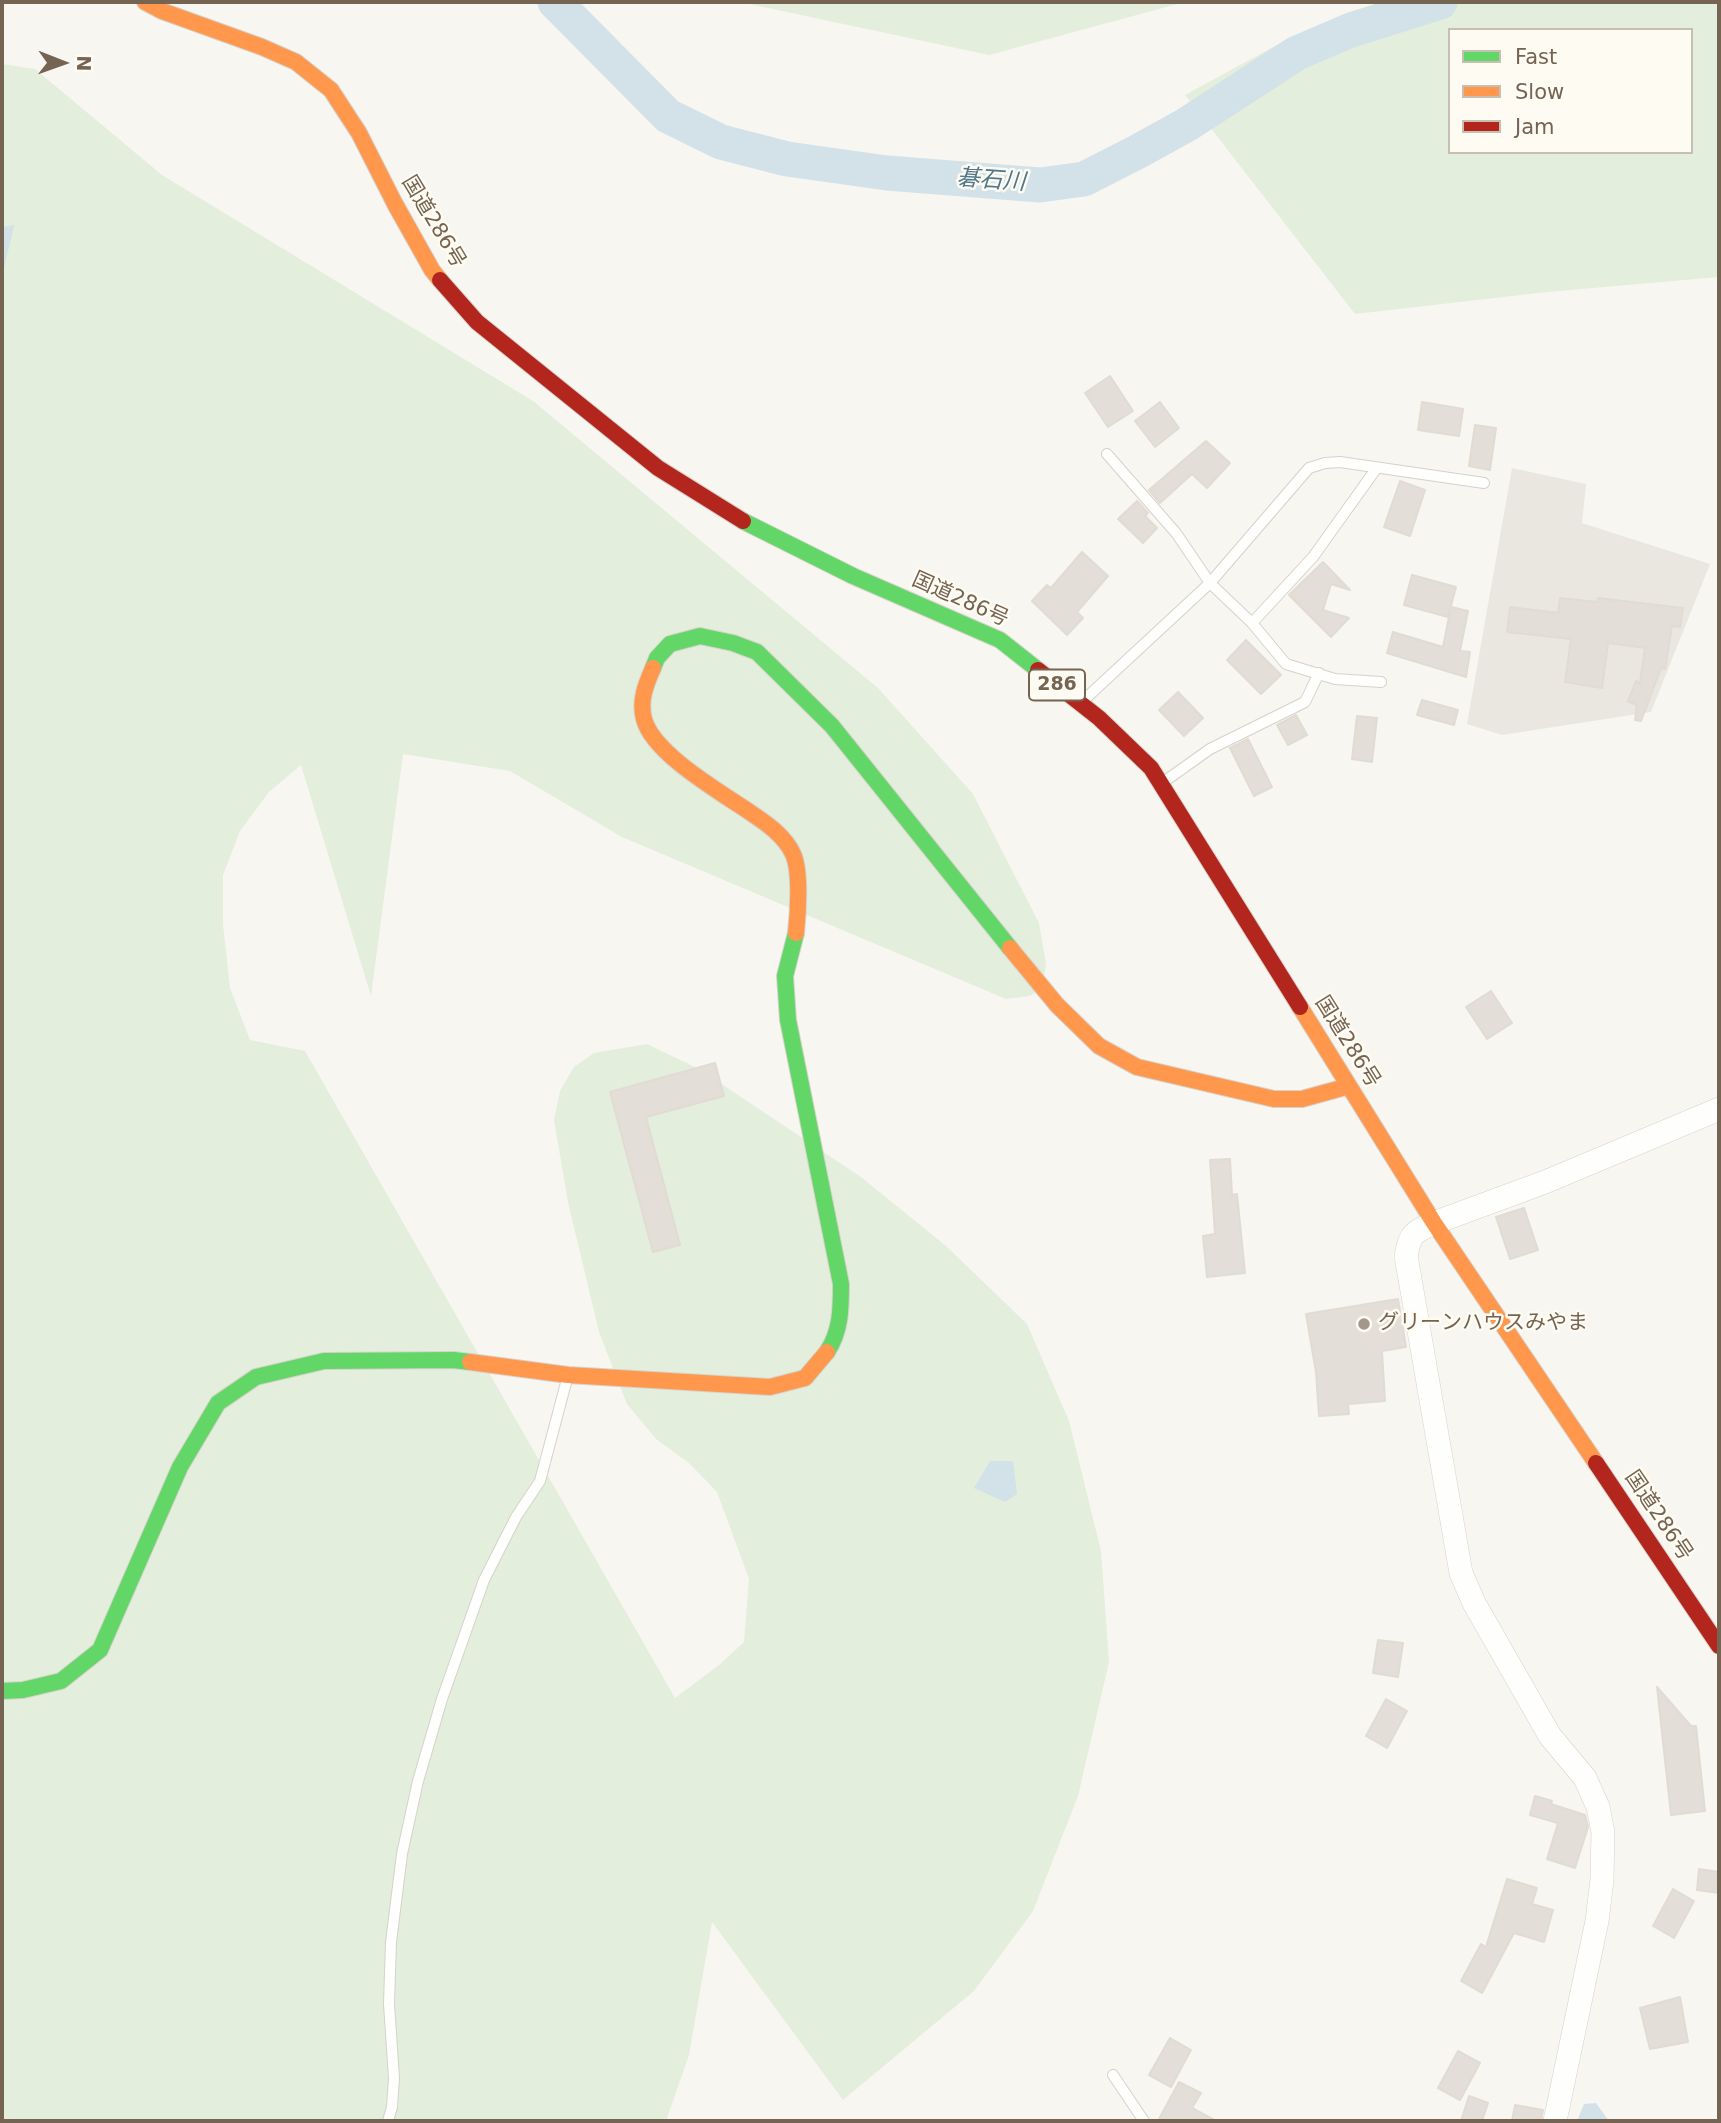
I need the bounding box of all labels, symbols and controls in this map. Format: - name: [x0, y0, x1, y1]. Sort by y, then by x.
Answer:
- north arrow: [28, 28, 98, 98]
- legend: [1448, 28, 1693, 154]
- text: Fast: [1515, 45, 1557, 69]
- text: N: [73, 55, 95, 72]
- text: Slow: [1515, 80, 1564, 104]
- text: Jam: [1515, 115, 1555, 139]
- water label: 碁石川: [956, 165, 1026, 197]
- street label: 国道286号: [396, 171, 470, 273]
- street label: 国道286号: [908, 568, 1012, 632]
- road number: 286: [1029, 670, 1085, 700]
- street label: 国道286号: [1309, 992, 1385, 1092]
- place label: グリーンハウスみやま: [1378, 1311, 1588, 1337]
- marker: グリーンハウスみやま: [1356, 1316, 1372, 1332]
- street label: 国道286号: [1619, 1466, 1697, 1566]

